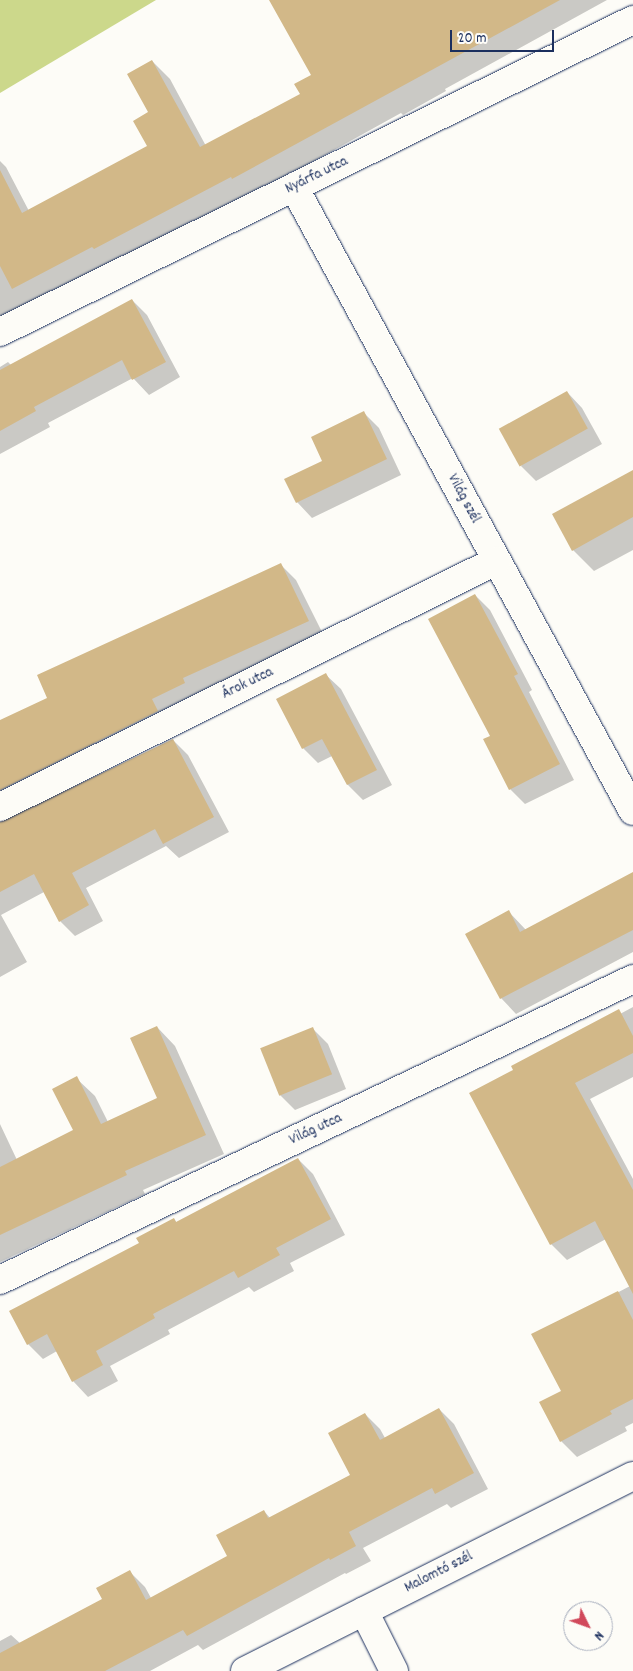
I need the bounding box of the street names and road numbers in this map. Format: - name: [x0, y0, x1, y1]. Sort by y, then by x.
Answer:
- street label: Nyárfa utca: [283, 153, 351, 199]
- street label: Világ szél: [443, 471, 483, 527]
- street label: Árok utca: [219, 664, 277, 704]
- street label: Világ utca: [287, 1110, 345, 1150]
- street label: Malomtó szél: [402, 1548, 476, 1598]

